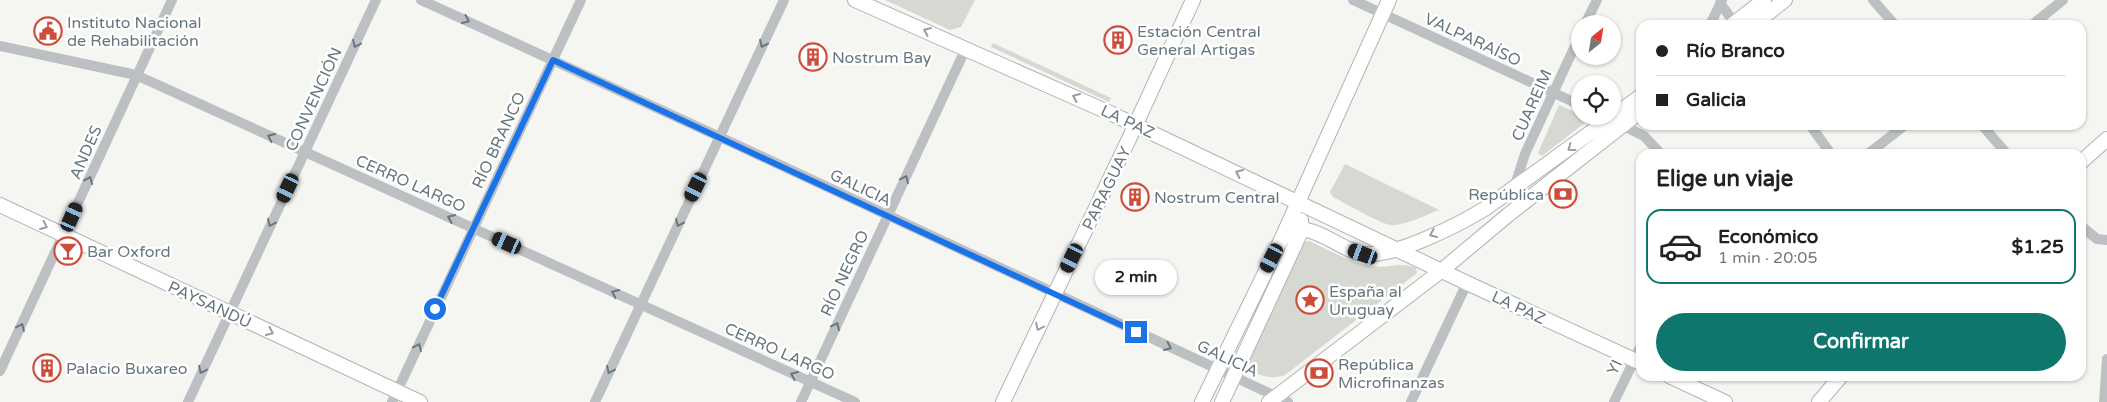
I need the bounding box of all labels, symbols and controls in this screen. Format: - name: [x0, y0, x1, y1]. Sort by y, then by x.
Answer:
- street label: VALPARAÍSO: [1421, 9, 1524, 71]
- place label: Instituto Nacional de Rehabilitación: [67, 13, 201, 51]
- one-way arrow: [461, 14, 470, 25]
- north arrow: [1571, 15, 1621, 65]
- map controls: [1571, 15, 1621, 125]
- public building icon: Instituto Nacional de Rehabilitación: [33, 16, 63, 46]
- place label: Estación Central General Artigas: [1137, 22, 1261, 60]
- building icon: Estación Central General Artigas: [1103, 25, 1133, 55]
- one-way arrow: [923, 27, 932, 38]
- one-way arrow: [351, 39, 362, 48]
- one-way arrow: [759, 39, 770, 48]
- text: Río Branco: [1686, 40, 1785, 62]
- building icon: Nostrum Bay: [798, 42, 828, 72]
- street label: CONVENCIÓN: [281, 44, 347, 155]
- place label: Nostrum Bay: [832, 48, 932, 68]
- street label: CUAREIM: [1507, 66, 1557, 144]
- button: locate: [1571, 75, 1621, 125]
- street label: RÍO BRANCO: [468, 89, 530, 192]
- text: Galicia: [1686, 89, 1746, 111]
- one-way arrow: [1072, 93, 1081, 104]
- street label: LA PAZ: [1097, 101, 1158, 143]
- street label: ANDES: [65, 122, 107, 182]
- one-way arrow: [267, 132, 276, 143]
- one-way arrow: [1567, 142, 1576, 151]
- street label: PARAGUAY: [1078, 144, 1136, 233]
- street label: CERRO LARGO: [352, 151, 469, 217]
- street label: GALICIA: [827, 165, 895, 211]
- text: Elige un viaje: [1656, 166, 1793, 192]
- one-way arrow: [1235, 169, 1244, 180]
- car: [682, 170, 709, 204]
- car: [274, 171, 301, 205]
- one-way arrow: [898, 175, 909, 184]
- one-way arrow: [82, 176, 93, 185]
- bank icon: República: [1548, 179, 1578, 209]
- building icon: Nostrum Central: [1120, 182, 1150, 212]
- place label: República: [1468, 185, 1544, 205]
- place label: Nostrum Central: [1154, 188, 1280, 208]
- car: [59, 200, 84, 234]
- one-way arrow: [447, 213, 456, 224]
- one-way arrow: [267, 218, 278, 227]
- one-way arrow: [675, 218, 686, 227]
- one-way arrow: [39, 219, 48, 230]
- icon: car: [1658, 224, 1703, 269]
- text: Económico: [1718, 226, 1818, 248]
- street label: RÍO NEGRO: [816, 227, 874, 320]
- one-way arrow: [1430, 229, 1438, 239]
- car: [490, 230, 523, 256]
- bar icon: Bar Oxford: [53, 236, 83, 266]
- text: $1.25: [2012, 236, 2064, 258]
- car: [1058, 241, 1085, 275]
- car: [1258, 241, 1285, 275]
- place label: Bar Oxford: [87, 242, 171, 262]
- car: [1346, 242, 1379, 266]
- text: 1 min · 20:05: [1718, 248, 1817, 268]
- callout: 2 min: [1095, 260, 1177, 294]
- text: 2 min: [1115, 267, 1157, 287]
- street label: PAYSANDÚ: [165, 277, 255, 333]
- place label: España al Uruguay: [1329, 282, 1402, 320]
- place icon: España al Uruguay: [1295, 285, 1325, 315]
- street label: LA PAZ: [1488, 287, 1549, 329]
- one-way arrow: [611, 288, 620, 299]
- route start: [424, 298, 446, 320]
- button: Confirmar: [1656, 313, 2066, 371]
- street label: CERRO LARGO: [721, 319, 838, 385]
- one-way arrow: [1035, 321, 1045, 330]
- route end: [1125, 321, 1147, 343]
- one-way arrow: [830, 322, 841, 331]
- one-way arrow: [14, 323, 25, 332]
- one-way arrow: [265, 326, 274, 337]
- street label: GALICIA: [1194, 336, 1262, 382]
- one-way arrow: [1163, 340, 1172, 350]
- one-way arrow: [411, 343, 422, 352]
- building icon: Palacio Buxareo: [32, 353, 62, 383]
- place label: República Microfinanzas: [1338, 355, 1445, 393]
- street label: YI: [1603, 356, 1627, 378]
- bank icon: República Microfinanzas: [1304, 358, 1334, 388]
- place label: Palacio Buxareo: [66, 359, 188, 379]
- one-way arrow: [198, 365, 209, 374]
- one-way arrow: [606, 365, 617, 374]
- one-way arrow: [790, 370, 799, 381]

